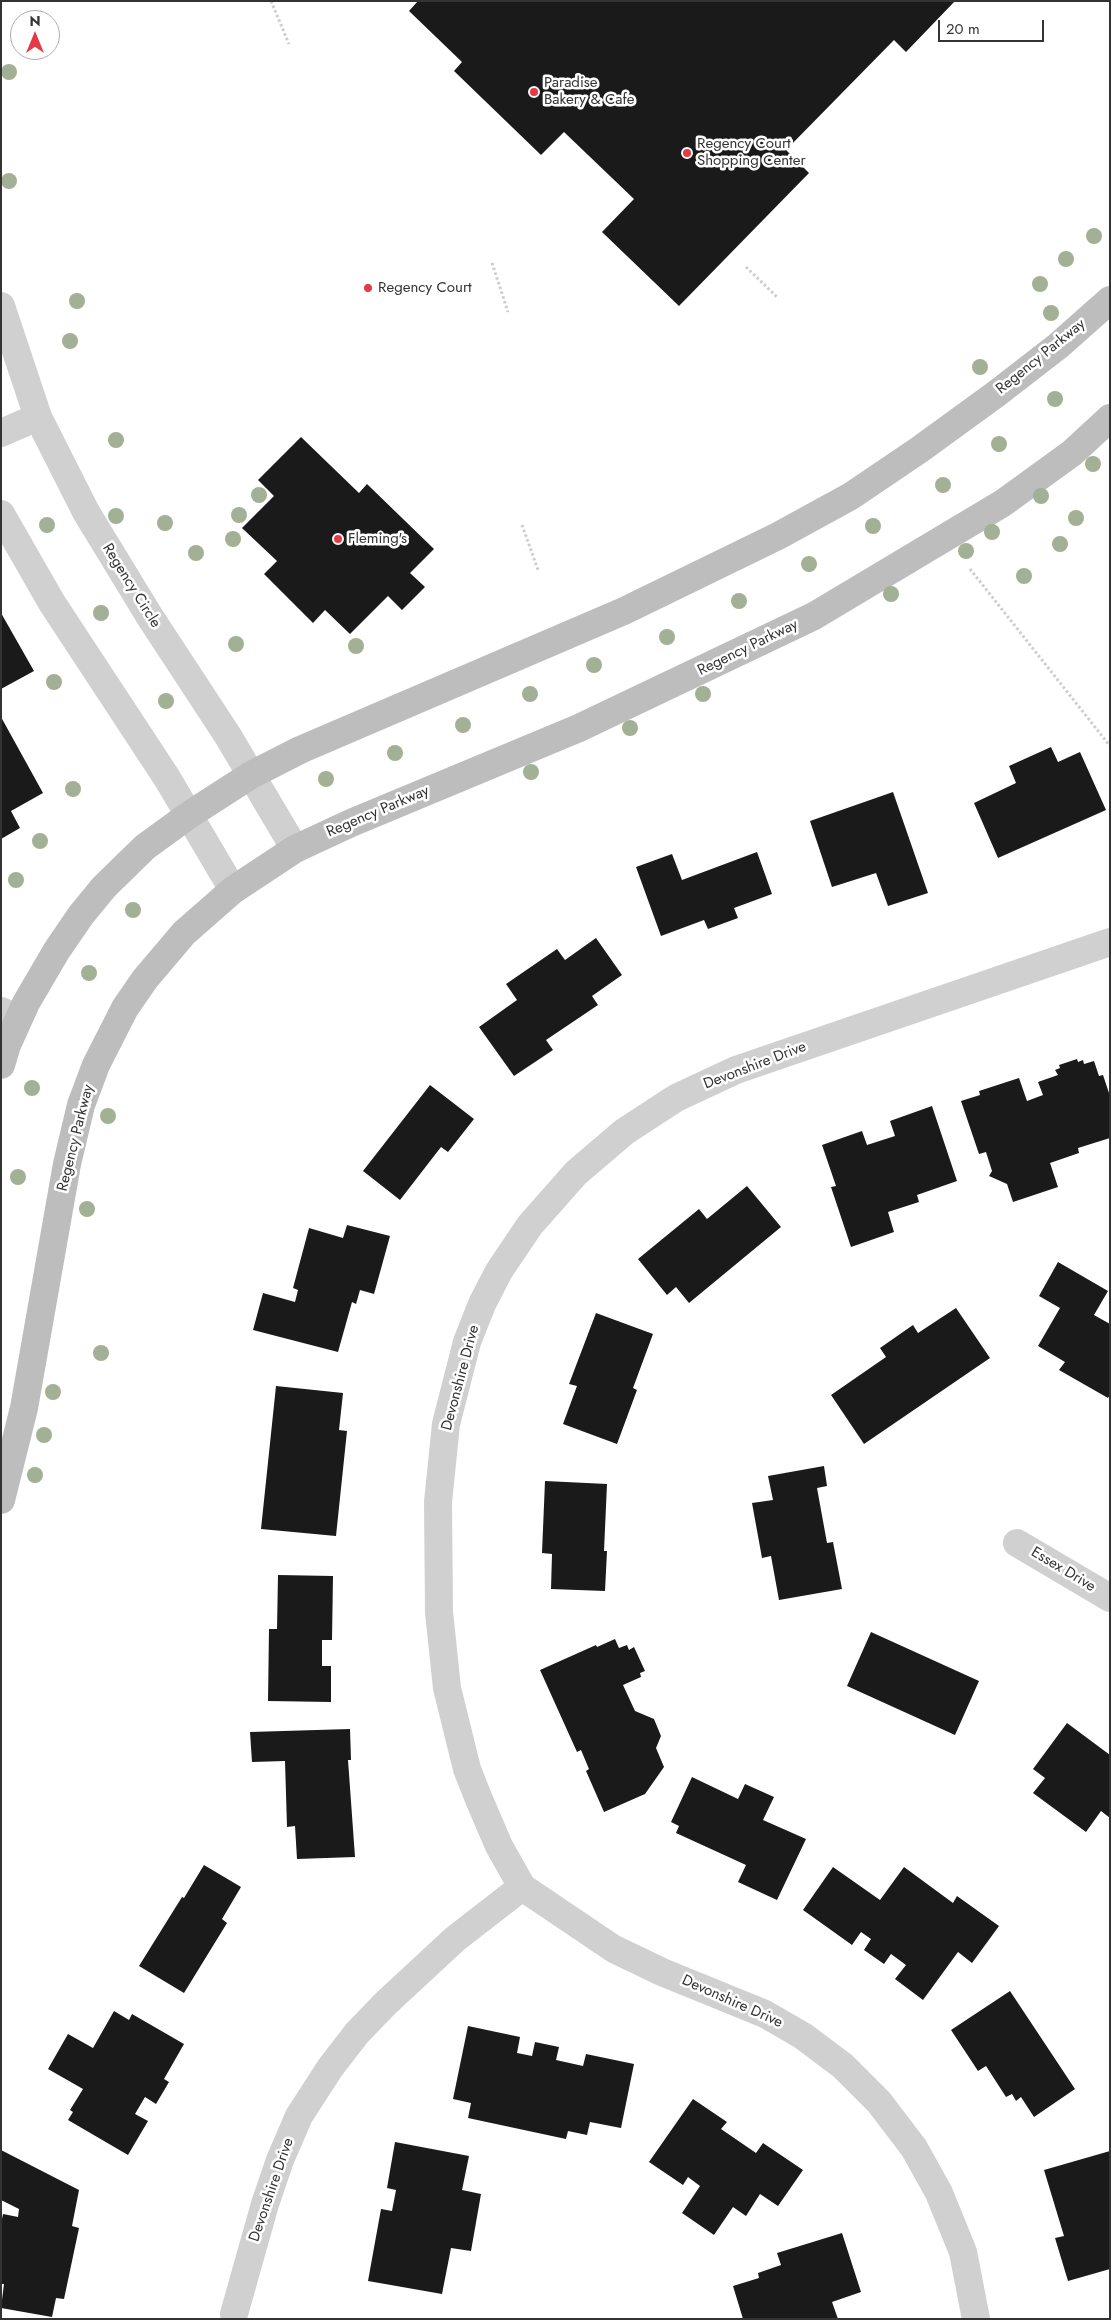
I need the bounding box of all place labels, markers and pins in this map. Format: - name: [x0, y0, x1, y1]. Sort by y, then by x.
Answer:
- place label: Paradise Bakery & Cafe: [544, 74, 635, 109]
- marker: Paradise Bakery & Cafe: [528, 86, 540, 98]
- place label: Regency Court Shopping Center: [697, 135, 806, 170]
- marker: Regency Court Shopping Center: [681, 147, 693, 159]
- place label: Regency Court: [378, 279, 472, 297]
- marker: Regency Court: [362, 282, 374, 294]
- place label: Fleming's: [348, 530, 407, 548]
- marker: Fleming's: [332, 533, 344, 545]

